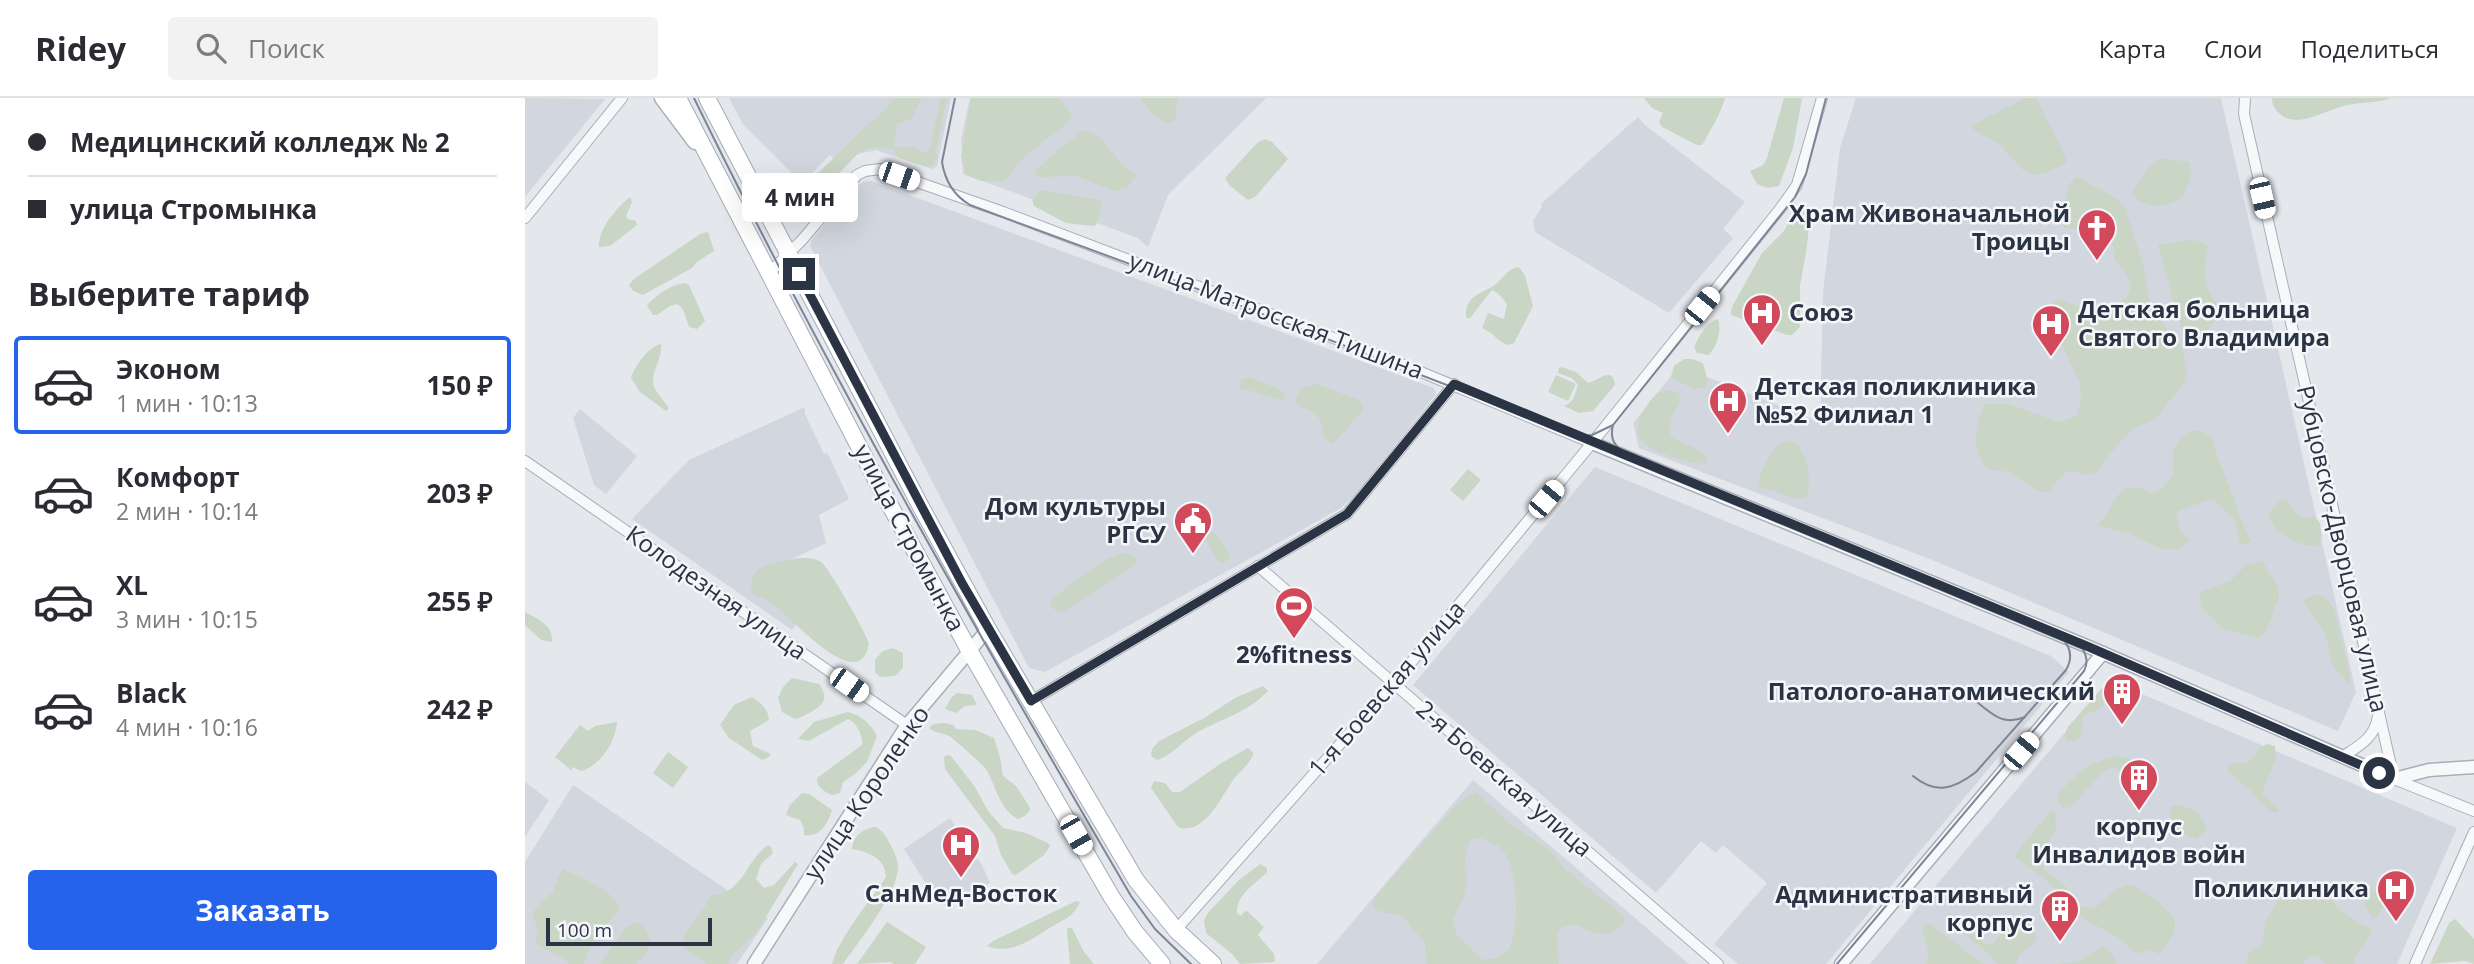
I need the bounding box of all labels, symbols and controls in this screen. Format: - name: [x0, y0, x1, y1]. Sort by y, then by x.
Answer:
- search box: [168, 17, 658, 80]
- text: Ridey: [35, 26, 126, 71]
- icon: search: [192, 29, 230, 67]
- text: Поиск: [248, 30, 325, 66]
- text: Карта: [2099, 32, 2166, 65]
- text: Слои: [2204, 32, 2263, 65]
- text: Поделиться: [2301, 32, 2439, 65]
- text: Медицинский колледж № 2: [70, 124, 450, 160]
- car: [876, 159, 923, 193]
- callout: 4 мин: [741, 172, 857, 222]
- car: [2248, 175, 2277, 221]
- text: 4 мин: [765, 181, 835, 213]
- text: улица Стромынка: [70, 191, 317, 227]
- place label: Храм Живоначальной Троицы: [1789, 196, 2070, 257]
- church icon: Храм Живоначальной Троицы: [2076, 207, 2118, 262]
- street label: улица Матросская Тишина: [1125, 243, 1428, 386]
- route end: [783, 258, 815, 290]
- text: Выберите тариф: [28, 272, 310, 315]
- car: [1681, 283, 1724, 329]
- hospital icon: Союз: [1741, 292, 1783, 347]
- place label: Детская больница Святого Владимира: [2078, 292, 2330, 353]
- place label: Союз: [1789, 295, 1854, 328]
- hospital icon: Детская больница Святого Владимира: [2030, 303, 2072, 358]
- text: Эконом: [116, 351, 221, 387]
- icon: car: [32, 354, 95, 417]
- text: 150 ₽: [427, 367, 493, 403]
- place label: Детская поликлиника №52 Филиал 1: [1755, 369, 2036, 430]
- hospital icon: Детская поликлиника №52 Филиал 1: [1707, 380, 1749, 435]
- street label: Рубцовско-Дворцовая улица: [2290, 382, 2397, 715]
- text: 1 мин · 10:13: [116, 387, 258, 419]
- street label: улица Стромынка: [847, 438, 974, 637]
- text: Комфорт: [116, 459, 240, 495]
- icon: car: [32, 462, 95, 525]
- text: 203 ₽: [427, 475, 493, 511]
- car: [1525, 476, 1568, 522]
- place label: Дом культуры РГСУ: [985, 489, 1166, 550]
- text: 2 мин · 10:14: [116, 495, 258, 527]
- public building icon: Дом культуры РГСУ: [1172, 500, 1214, 555]
- street label: Колодезная улица: [620, 517, 814, 667]
- text: XL: [116, 567, 148, 603]
- icon: car: [32, 570, 95, 633]
- text: 255 ₽: [427, 583, 493, 619]
- sports icon: 2%fitness: [1273, 585, 1315, 640]
- street label: 1-я Боевская улица: [1300, 593, 1472, 783]
- text: 3 мин · 10:15: [116, 603, 258, 635]
- place label: 2%fitness: [1236, 637, 1352, 670]
- car: [826, 664, 873, 706]
- building icon: Патолого-анатомический: [2101, 671, 2143, 726]
- place label: Патолого-анатомический: [1768, 674, 2095, 707]
- text: Black: [116, 675, 187, 711]
- icon: car: [32, 678, 95, 741]
- text: 242 ₽: [427, 691, 493, 727]
- street label: 2-я Боевская улица: [1410, 692, 1600, 864]
- street label: улица Короленко: [795, 699, 936, 886]
- text: 4 мин · 10:16: [116, 711, 258, 743]
- car: [2000, 728, 2043, 774]
- building icon: корпус Инвалидов войн: [2118, 757, 2160, 812]
- route start: [2363, 757, 2395, 789]
- place label: корпус Инвалидов войн: [2032, 809, 2246, 870]
- car: [1057, 812, 1096, 858]
- hospital icon: СанМед-Восток: [940, 824, 982, 879]
- hospital icon: Поликлиника: [2375, 868, 2417, 923]
- button: Заказать: [28, 870, 497, 950]
- place label: Поликлиника: [2193, 871, 2369, 904]
- place label: СанМед-Восток: [865, 876, 1057, 909]
- place label: Административный корпус: [1775, 877, 2033, 938]
- building icon: Административный корпус: [2039, 888, 2081, 943]
- scale bar: [546, 915, 712, 947]
- text: 100 m: [557, 917, 612, 943]

